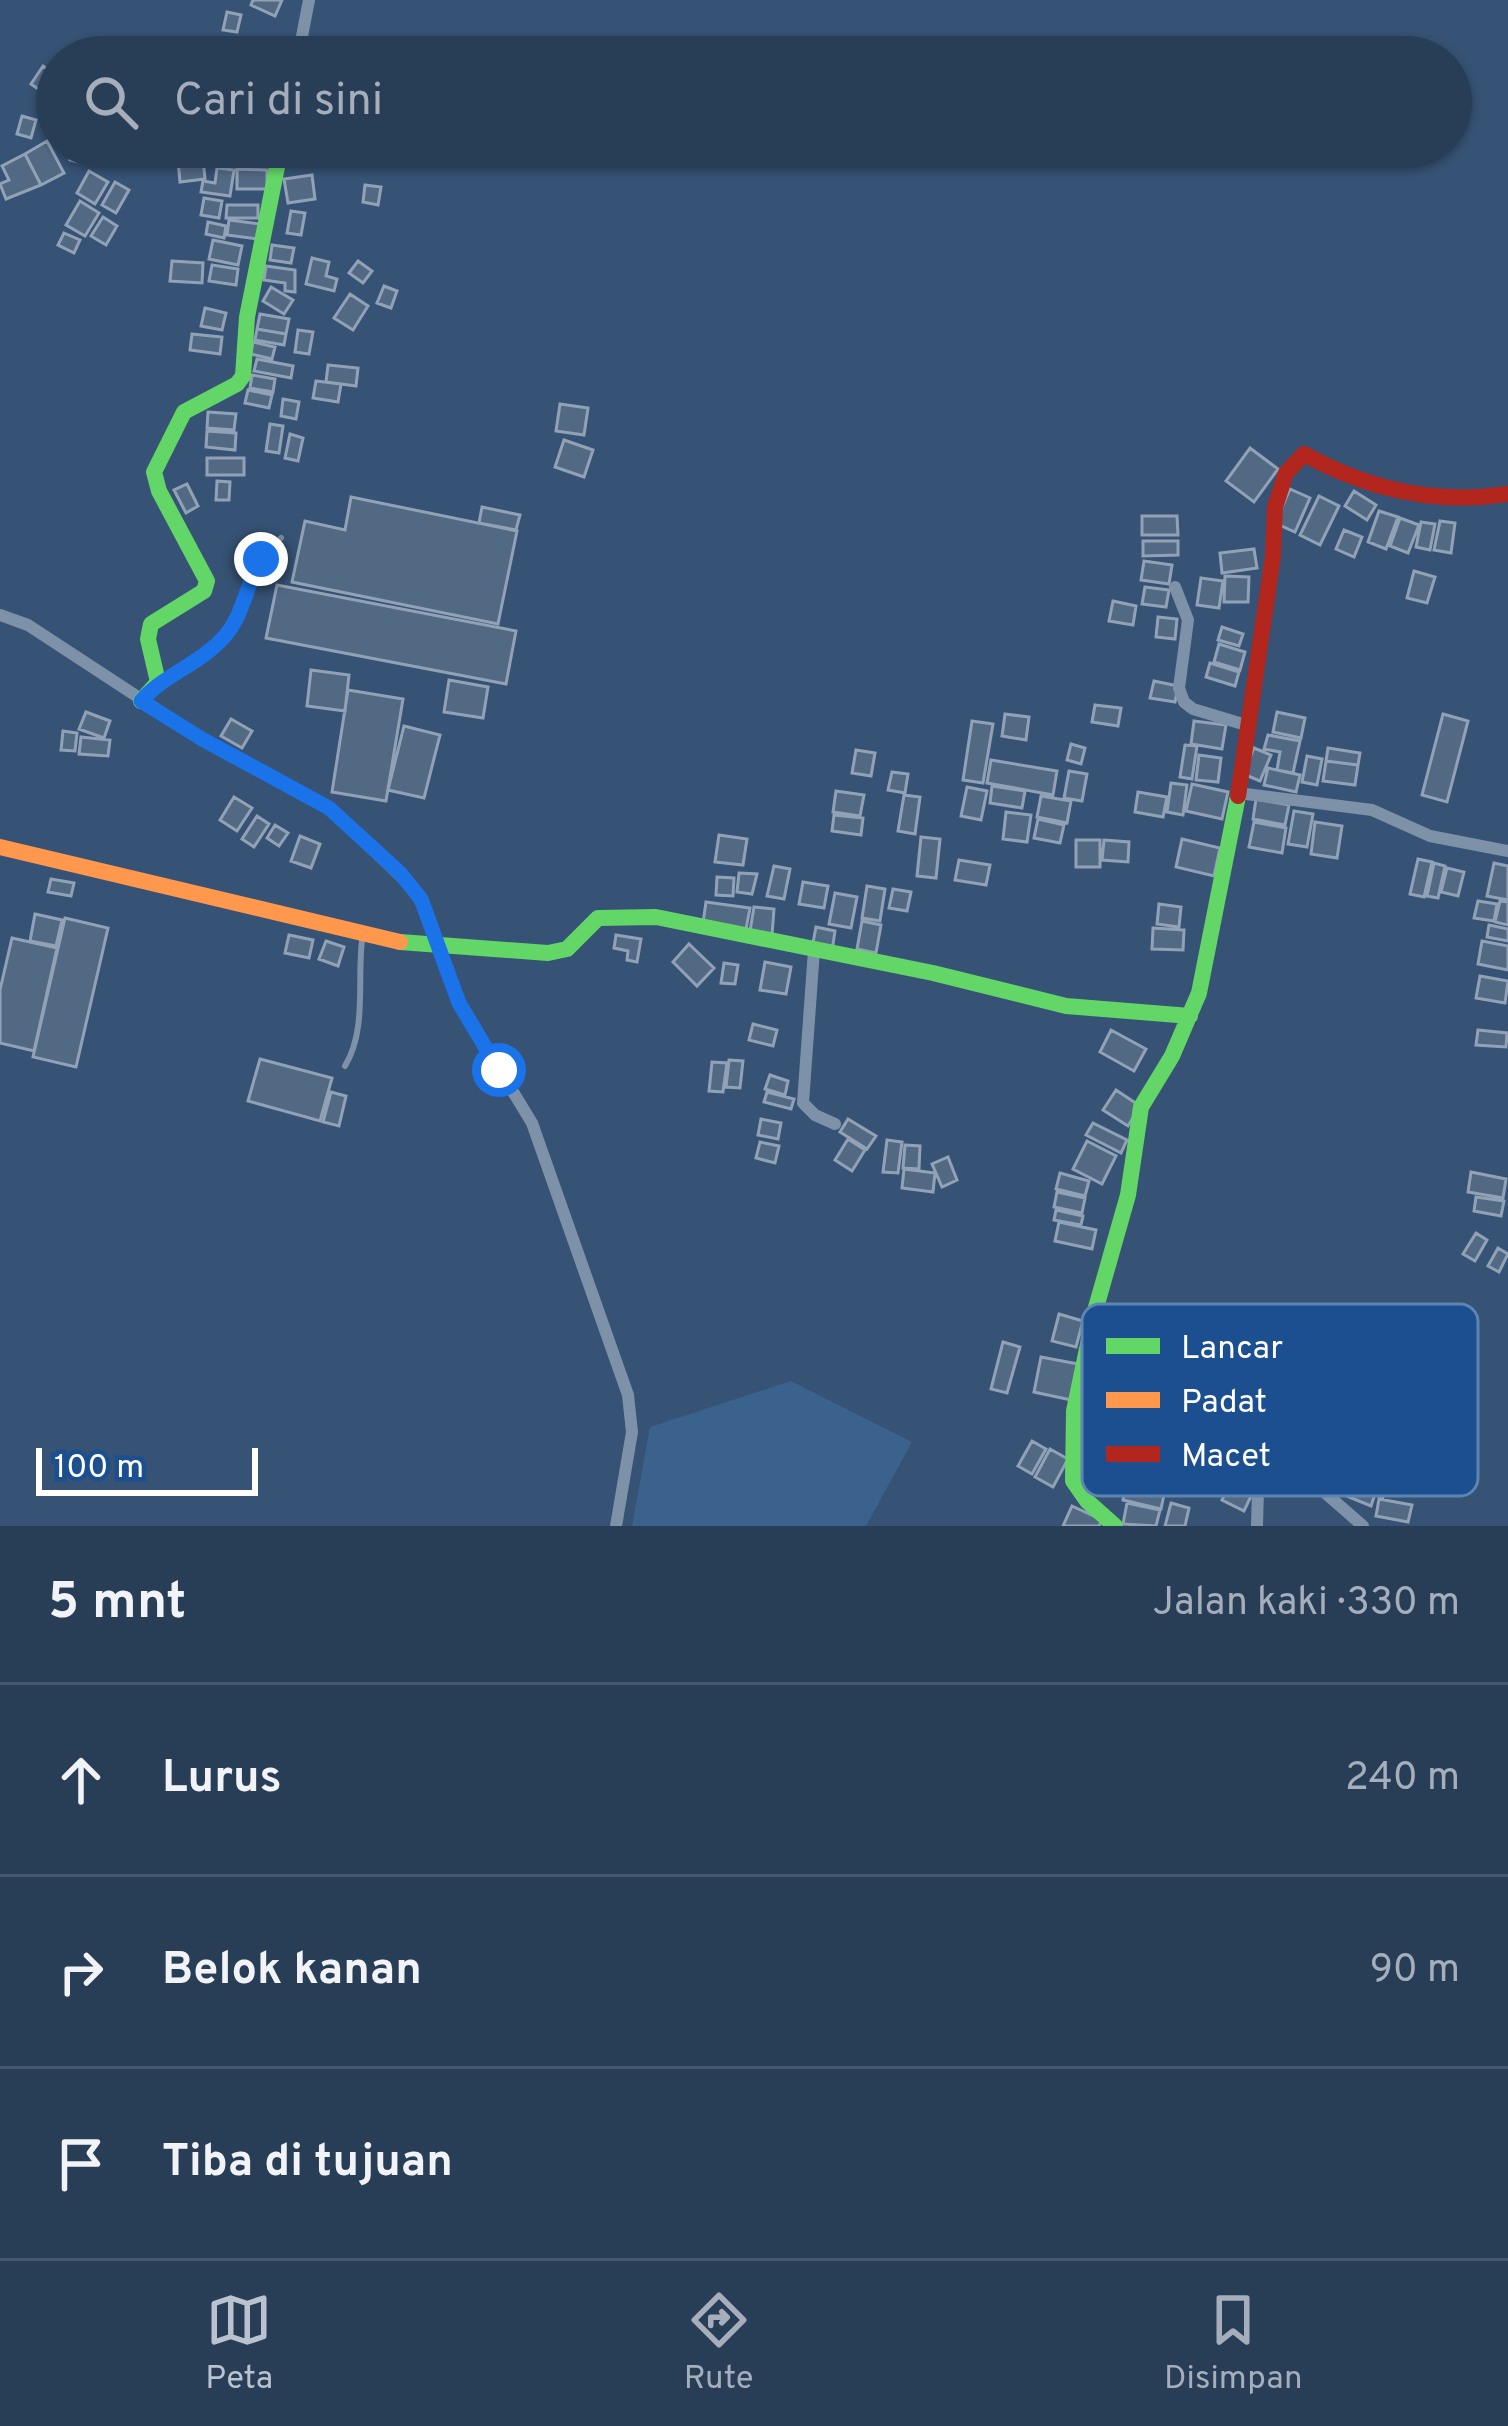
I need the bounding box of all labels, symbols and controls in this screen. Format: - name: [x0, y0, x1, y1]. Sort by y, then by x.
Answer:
- search box: [36, 36, 1472, 168]
- icon: search: [78, 69, 144, 135]
- text: Cari di sini: [174, 74, 383, 131]
- route end: [234, 532, 288, 586]
- route start: [472, 1043, 526, 1097]
- legend: [1082, 1304, 1478, 1496]
- text: Lancar: [1181, 1329, 1283, 1371]
- text: Padat: [1181, 1383, 1267, 1425]
- text: Macet: [1181, 1437, 1271, 1479]
- scale bar: [36, 1442, 258, 1495]
- text: 100 m: [54, 1448, 144, 1490]
- text: 5 mnt: [48, 1572, 186, 1637]
- text: Jalan kaki · 330 m: [1153, 1580, 1460, 1629]
- icon: ahead: [48, 1747, 114, 1813]
- text: Lurus: [162, 1751, 282, 1808]
- text: 240 m: [1345, 1755, 1460, 1804]
- icon: right: [48, 1939, 114, 2005]
- text: Belok kanan: [162, 1943, 422, 2000]
- text: 90 m: [1370, 1947, 1460, 1996]
- icon: arrive: [48, 2131, 114, 2197]
- text: Tiba di tujuan: [162, 2135, 453, 2192]
- tab: Peta: [205, 2287, 273, 2401]
- tab: Rute: [684, 2287, 754, 2401]
- tab: Disimpan: [1164, 2287, 1303, 2401]

